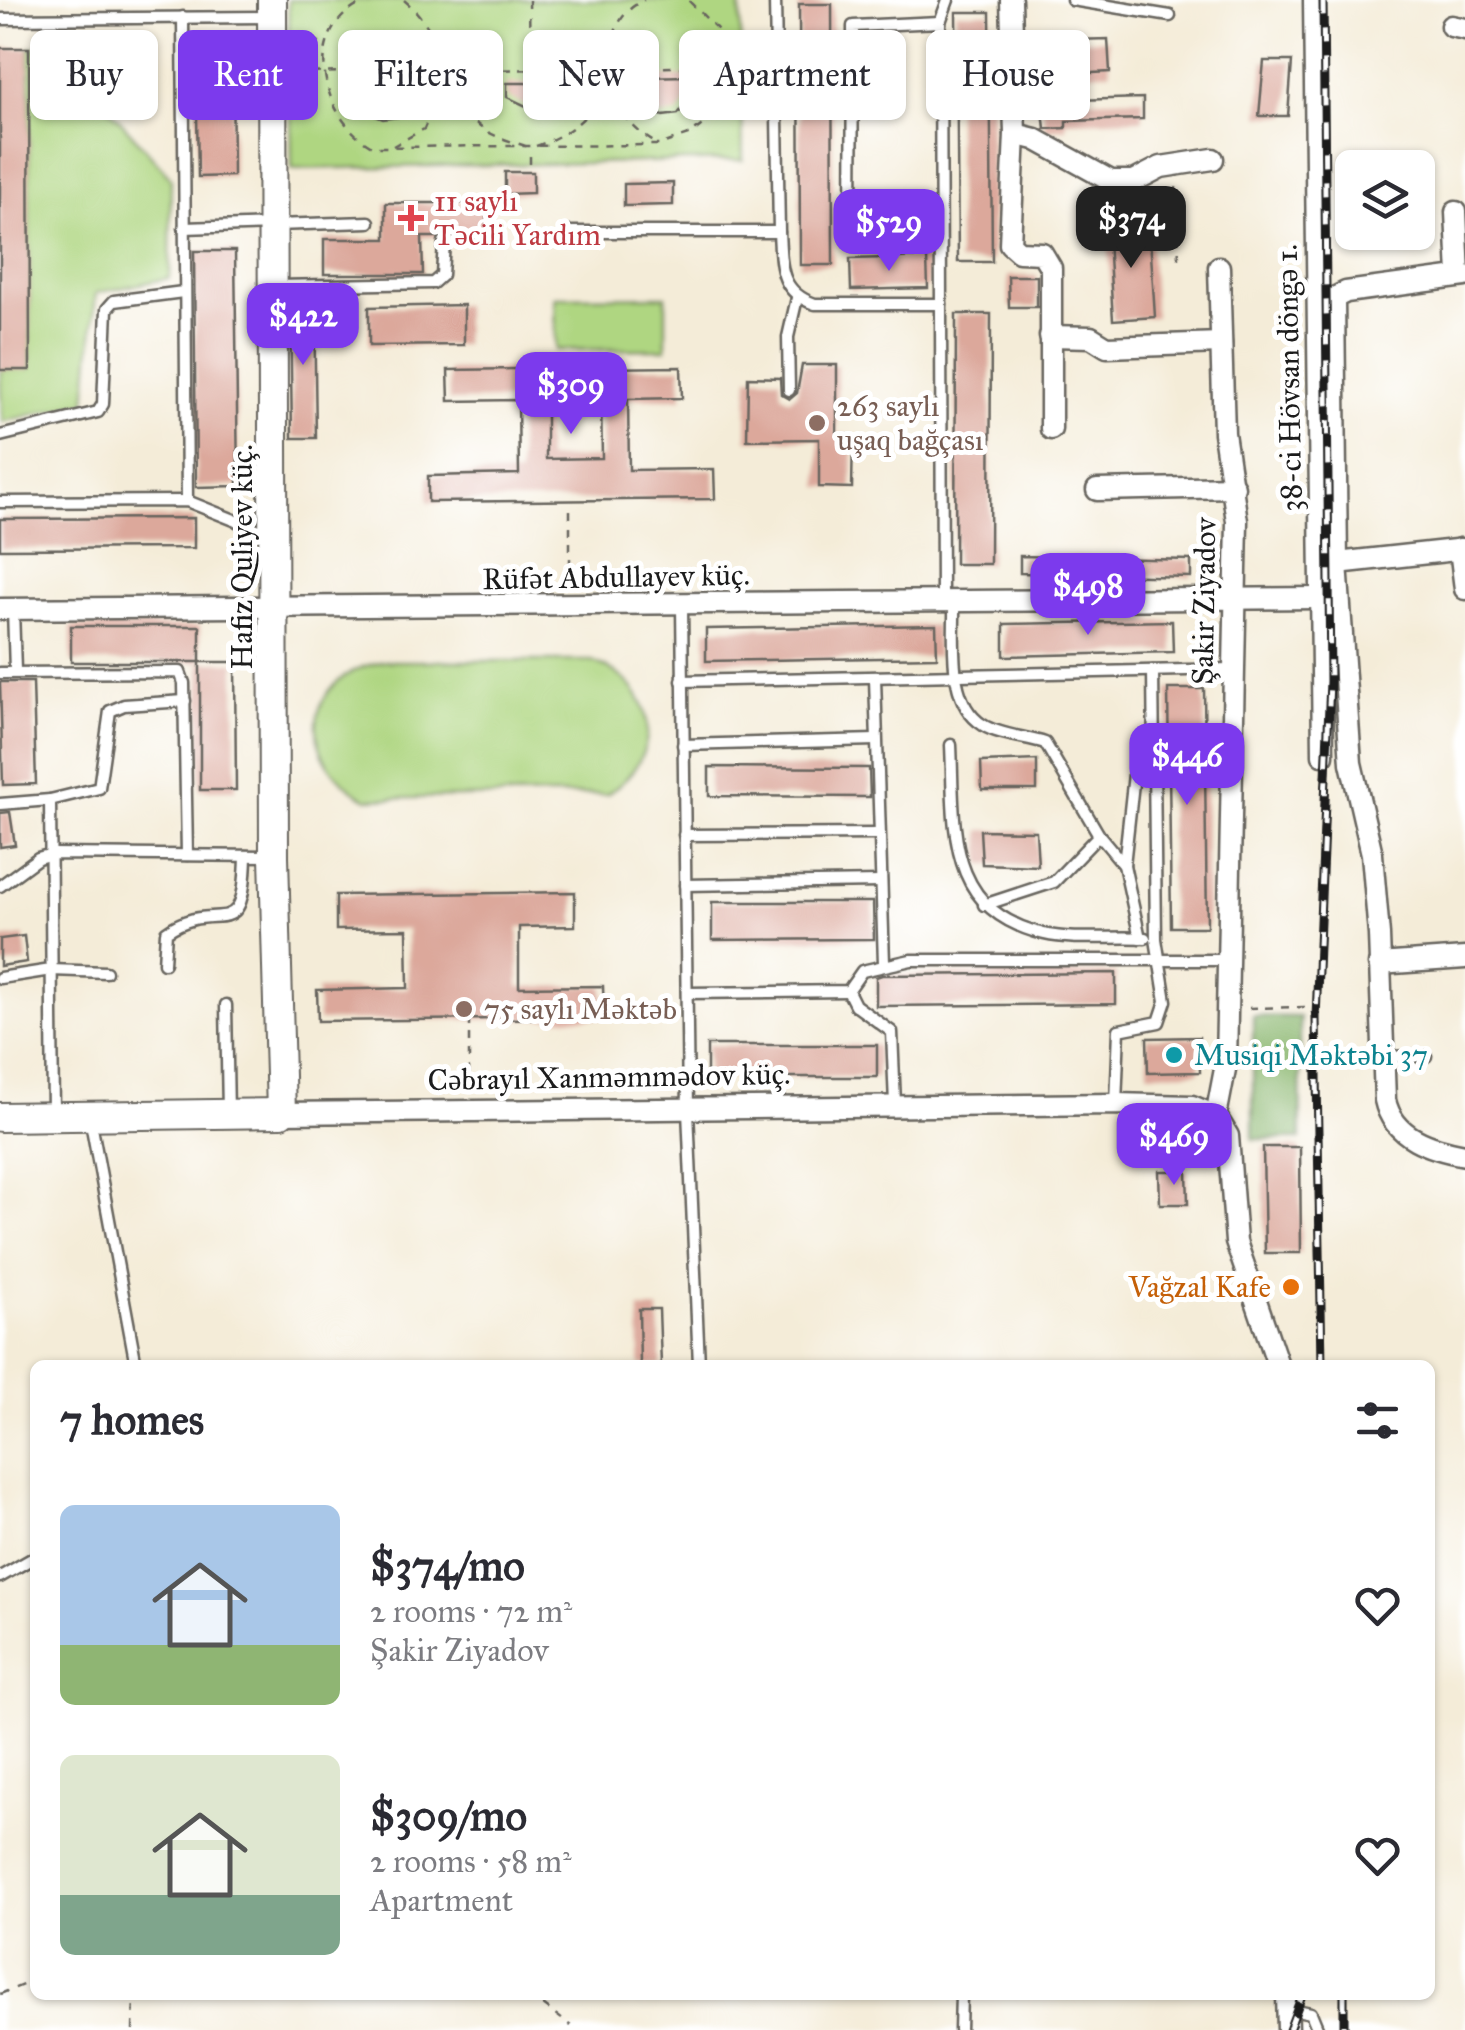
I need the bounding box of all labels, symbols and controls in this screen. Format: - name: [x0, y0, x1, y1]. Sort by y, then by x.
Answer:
- chip: Buy: [30, 30, 158, 120]
- chip: Rent: [178, 30, 318, 120]
- chip: Filters: [338, 30, 503, 120]
- chip: New: [523, 30, 659, 120]
- chip: Apartment: [679, 30, 906, 120]
- chip: House: [926, 30, 1090, 120]
- map controls: [1335, 150, 1435, 250]
- button: layers: [1335, 150, 1435, 250]
- place label: 11 saylı Təcili Yardım: [434, 183, 601, 253]
- pin: $374: [1072, 186, 1190, 271]
- pin: $529: [830, 189, 948, 274]
- text: $374: [1098, 199, 1164, 238]
- text: $529: [855, 202, 923, 241]
- marker: 11 saylı Təcili Yardım: [398, 205, 424, 231]
- street label: 38-ci Hövsan döngə 1.: [1269, 244, 1309, 512]
- pin: $422: [244, 283, 362, 368]
- text: $422: [269, 296, 337, 335]
- pin: $309: [512, 352, 630, 437]
- text: $309: [537, 365, 605, 404]
- place label: 263 saylı uşaq bağçası: [837, 388, 983, 458]
- marker: 263 saylı uşaq bağçası: [806, 412, 828, 434]
- street label: Hafiz Quliyev küç.: [224, 444, 260, 670]
- street label: Şakir Ziyadov: [1185, 515, 1223, 685]
- pin: $498: [1029, 553, 1147, 638]
- street label: Rüfət Abdullayev küç.: [482, 557, 750, 597]
- text: $498: [1052, 566, 1124, 605]
- pin: $446: [1128, 723, 1246, 808]
- text: $446: [1151, 736, 1223, 775]
- place label: 75 saylı Məktəb: [484, 991, 677, 1027]
- marker: 75 saylı Məktəb: [453, 998, 475, 1020]
- place label: Musiqi Məktəbi 37: [1194, 1037, 1428, 1073]
- marker: Musiqi Məktəbi 37: [1163, 1044, 1185, 1066]
- street label: Cəbrayıl Xanməmmədov küç.: [427, 1056, 791, 1098]
- pin: $469: [1115, 1103, 1233, 1188]
- text: $469: [1139, 1116, 1209, 1155]
- place label: Vağzal Kafe: [1127, 1269, 1271, 1305]
- marker: Vağzal Kafe: [1280, 1276, 1302, 1298]
- icon: filters: [1350, 1393, 1405, 1448]
- text: 7 homes: [60, 1394, 204, 1446]
- text: $374/mo: [370, 1540, 525, 1592]
- icon: home: [140, 1545, 260, 1665]
- icon: heart: [1350, 1578, 1405, 1633]
- text: 2 rooms · 72 m²: [370, 1592, 572, 1631]
- text: Şakir Ziyadov: [370, 1631, 549, 1670]
- text: $309/mo: [370, 1790, 527, 1842]
- icon: home: [140, 1795, 260, 1915]
- icon: heart: [1350, 1828, 1405, 1883]
- text: 2 rooms · 58 m²: [370, 1842, 571, 1881]
- text: Apartment: [370, 1881, 513, 1920]

